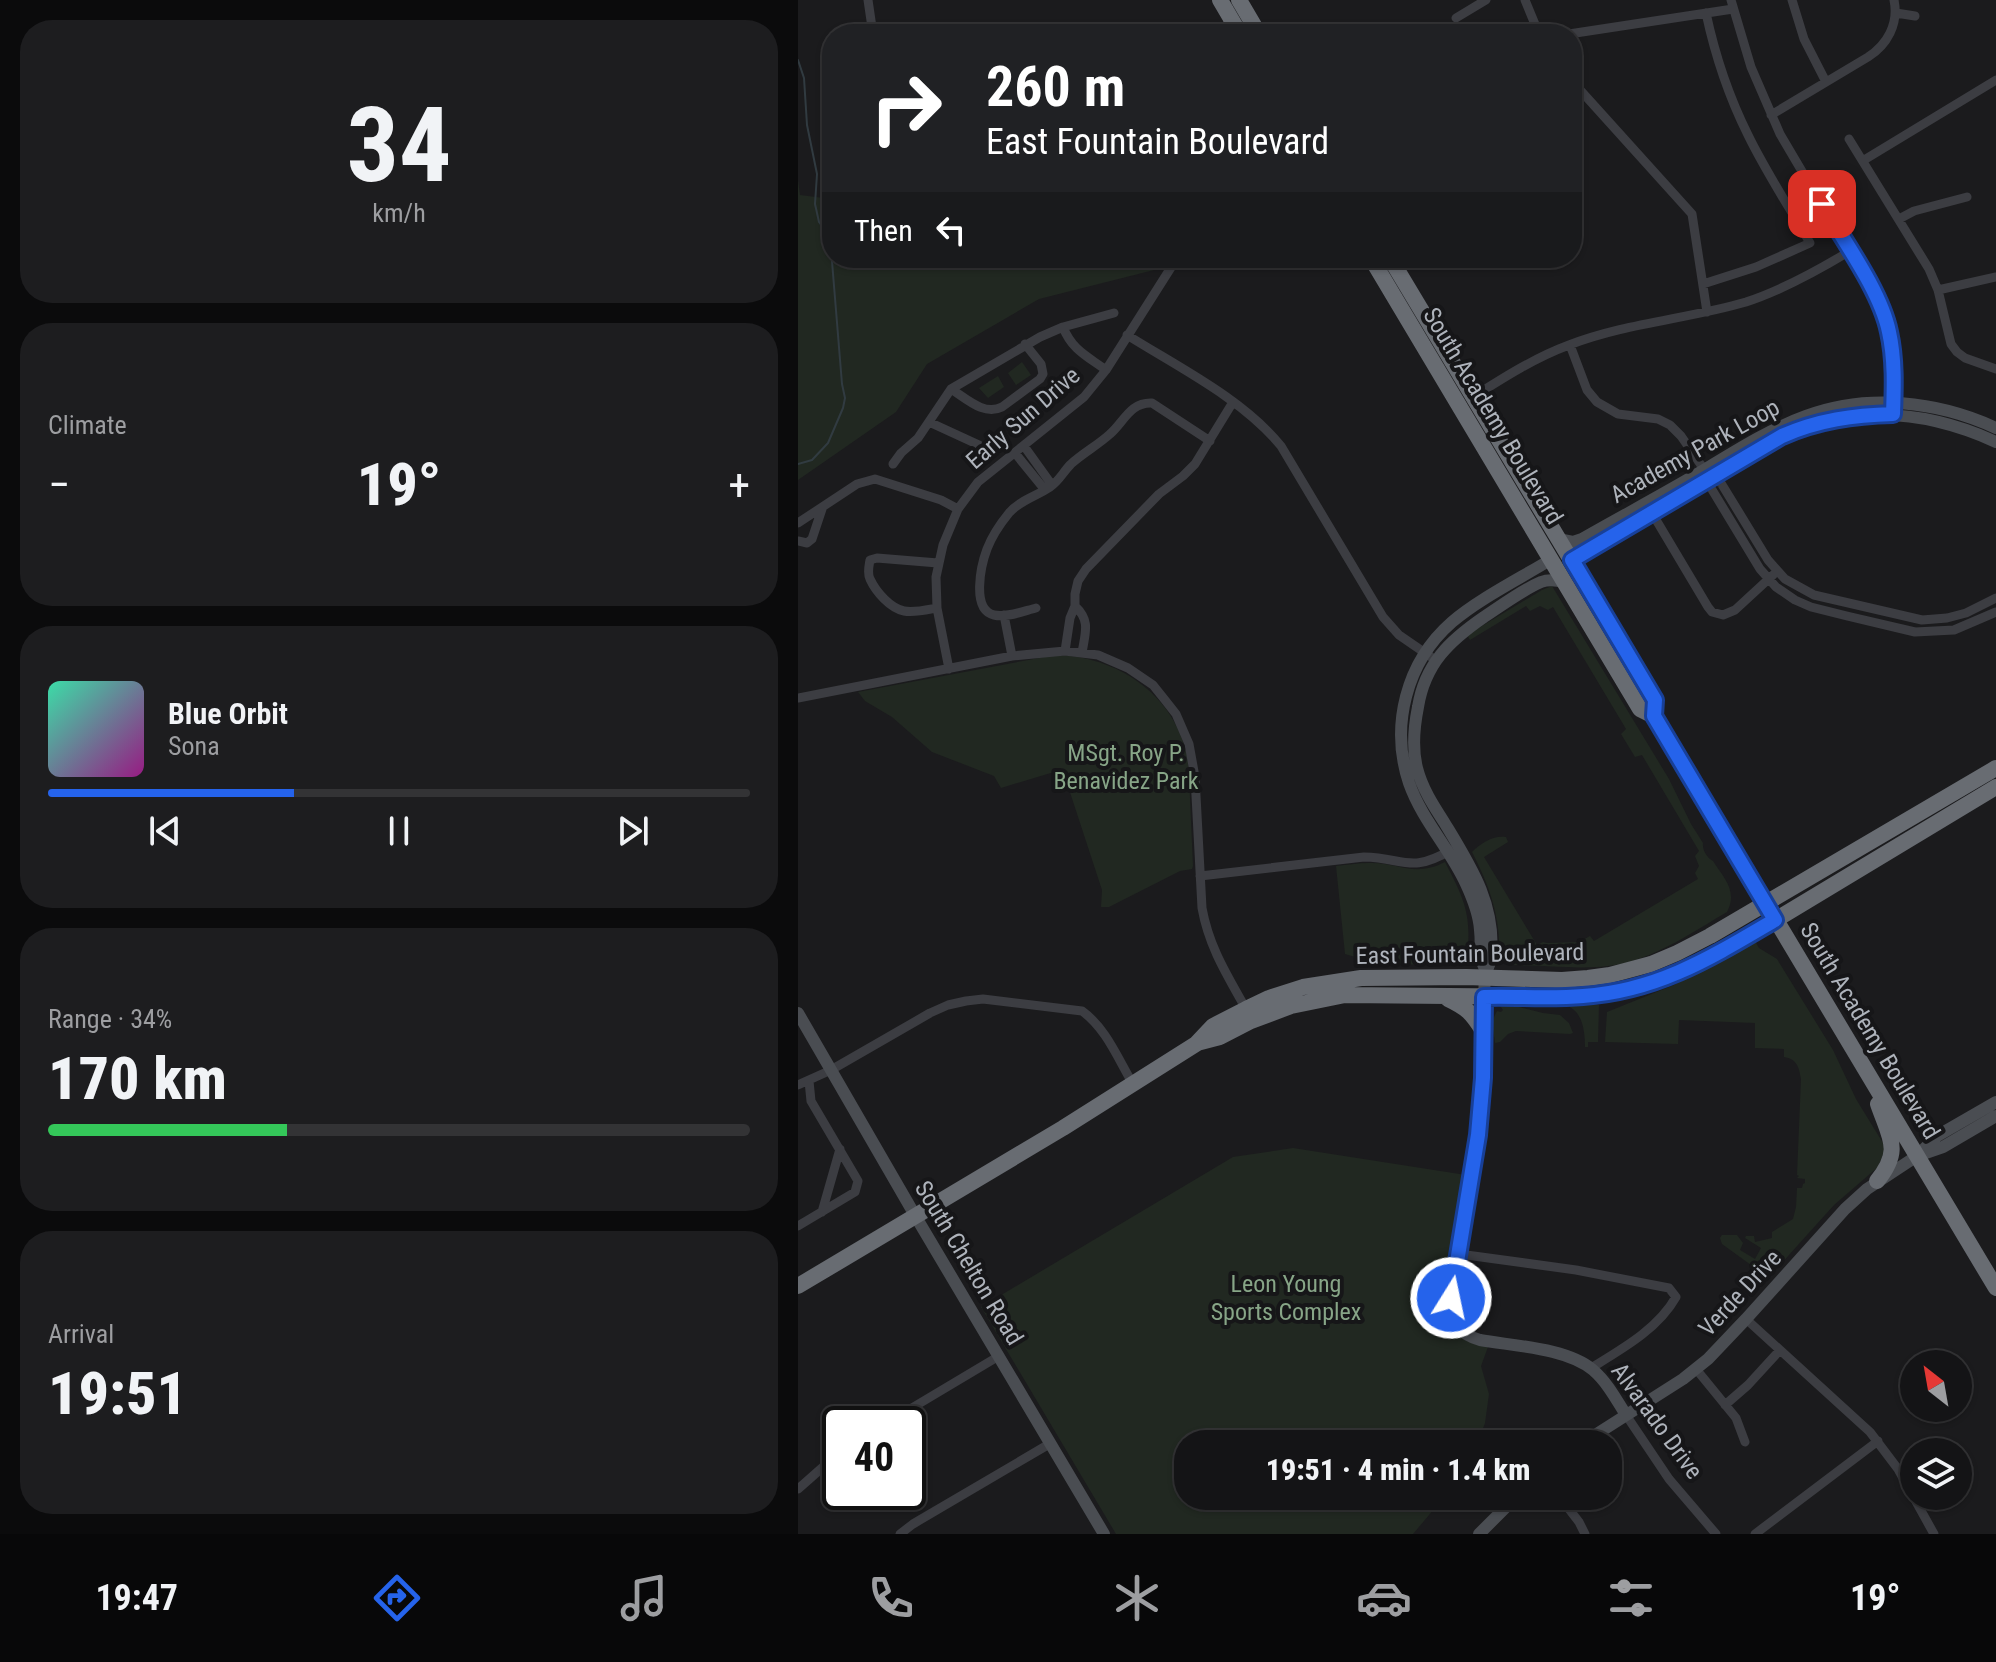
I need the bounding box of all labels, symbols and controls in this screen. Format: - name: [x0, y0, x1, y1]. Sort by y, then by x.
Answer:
- text: 260 m: [986, 54, 1125, 120]
- icon: right: [854, 56, 958, 160]
- text: 34: [346, 85, 452, 206]
- text: East Fountain Boulevard: [986, 121, 1329, 163]
- pin: [1788, 170, 1856, 238]
- icon: arrive: [1800, 182, 1844, 226]
- text: km/h: [372, 198, 426, 228]
- icon: left: [929, 208, 973, 252]
- text: Then: [854, 213, 913, 248]
- street label: South Academy Boulevard: [1417, 303, 1569, 529]
- street label: Early Sun Drive: [961, 361, 1085, 475]
- street label: Academy Park Loop: [1606, 393, 1784, 509]
- text: Climate: [48, 410, 127, 440]
- text: 19°: [357, 449, 441, 520]
- text: −: [48, 459, 70, 511]
- text: +: [728, 459, 750, 511]
- text: Blue Orbit: [168, 696, 288, 731]
- text: Sona: [168, 731, 220, 761]
- park label: MSgt. Roy P. Benavidez Park: [1053, 739, 1199, 795]
- icon: previous: [143, 809, 187, 853]
- icon: pause: [377, 809, 421, 853]
- icon: next: [611, 809, 655, 853]
- street label: South Academy Boulevard: [1794, 918, 1946, 1144]
- street label: East Fountain Boulevard: [1355, 938, 1585, 970]
- text: Range · 34%: [48, 1004, 172, 1034]
- text: 170 km: [48, 1043, 227, 1114]
- street label: South Chelton Road: [909, 1176, 1029, 1350]
- street label: Verde Drive: [1693, 1244, 1787, 1342]
- position arrow: [1409, 1256, 1493, 1340]
- park label: Leon Young Sports Complex: [1211, 1270, 1361, 1326]
- text: Arrival: [48, 1319, 114, 1349]
- north arrow: [1900, 1350, 1972, 1422]
- map controls: [1900, 1350, 1972, 1510]
- text: 19:51: [48, 1358, 187, 1429]
- street label: Alvarado Drive: [1606, 1358, 1708, 1484]
- speed limit sign: 40: [822, 1406, 926, 1510]
- button: layers: [1900, 1438, 1972, 1510]
- text: 19:51 · 4 min · 1.4 km: [1266, 1452, 1530, 1487]
- icon: directions: [369, 1570, 425, 1626]
- icon: music: [616, 1570, 672, 1626]
- icon: phone: [863, 1570, 919, 1626]
- icon: climate: [1109, 1570, 1165, 1626]
- icon: car: [1356, 1570, 1412, 1626]
- icon: filters: [1603, 1570, 1659, 1626]
- text: 19:47: [95, 1577, 178, 1619]
- text: 19°: [1850, 1577, 1900, 1619]

